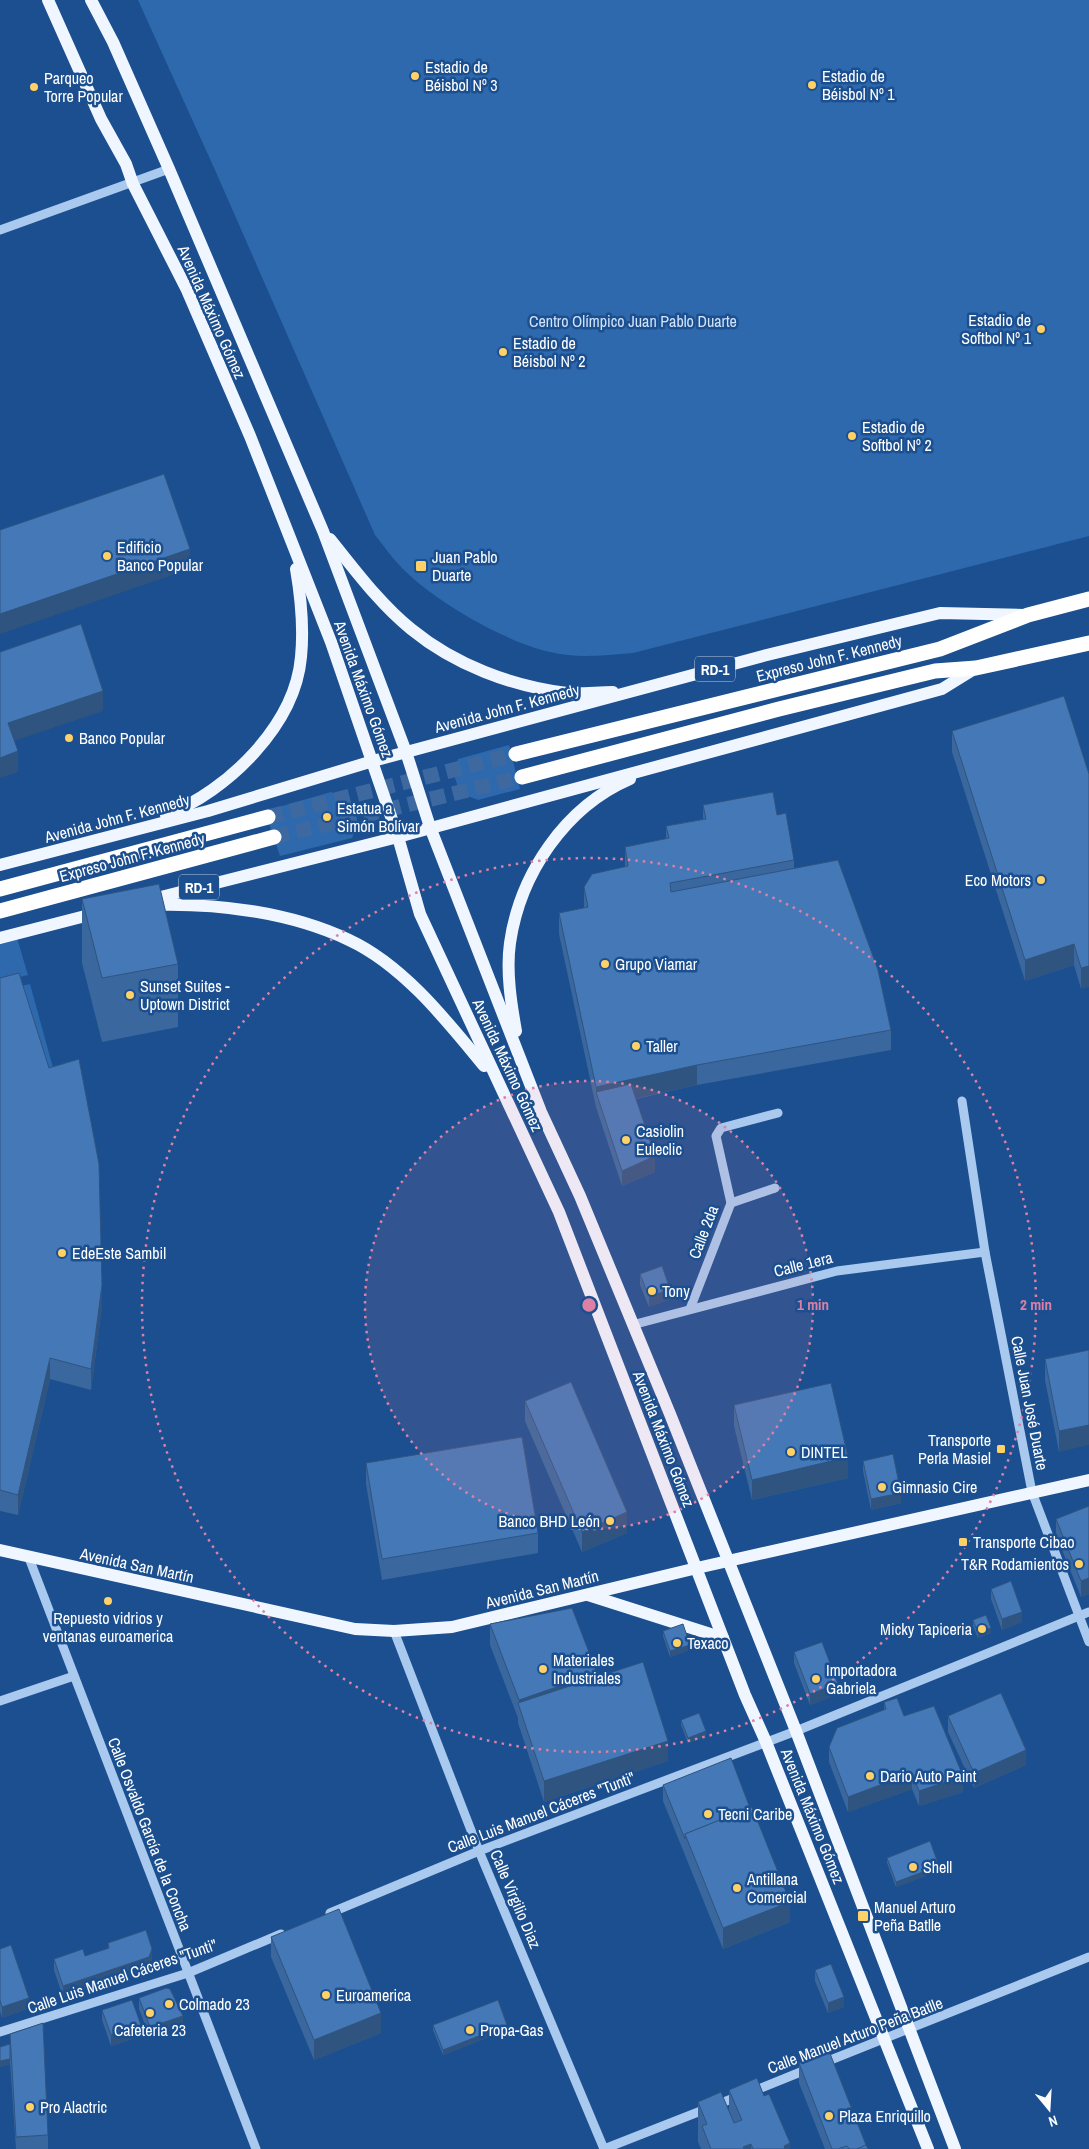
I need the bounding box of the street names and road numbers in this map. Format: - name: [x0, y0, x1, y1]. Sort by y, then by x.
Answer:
- street label: Avenida Máximo Gómez: [172, 241, 252, 383]
- street label: Avenida Máximo Gómez: [329, 617, 399, 761]
- street label: Expreso John F. Kennedy: [754, 629, 905, 687]
- road number: RD-1: [695, 656, 735, 682]
- street label: Avenida John F. Kennedy: [431, 678, 582, 738]
- street label: Avenida John F. Kennedy: [41, 788, 192, 848]
- street label: Expreso John F. Kennedy: [57, 827, 207, 887]
- road number: RD-1: [179, 874, 219, 900]
- street label: Avenida Máximo Gómez: [467, 994, 549, 1135]
- street label: Calle 2da: [683, 1202, 723, 1262]
- street label: Calle 1era: [771, 1246, 835, 1282]
- street label: Calle Juan José Duarte: [1006, 1334, 1054, 1472]
- street label: Avenida Máximo Gómez: [628, 1367, 700, 1511]
- street label: Avenida San Martín: [77, 1542, 196, 1588]
- street label: Avenida San Martín: [482, 1564, 601, 1614]
- street label: Calle Osvaldo García de la Concha: [103, 1734, 197, 1935]
- street label: Avenida Máximo Gómez: [775, 1744, 850, 1887]
- street label: Calle Luis Manuel Cáceres "Tunti": [444, 1766, 638, 1858]
- street label: Calle Virgilio Diaz: [485, 1846, 547, 1952]
- street label: Calle Luis Manuel Cáceres "Tunti": [24, 1933, 220, 2019]
- street label: Calle Manuel Arturo Peña Batlle: [764, 1991, 946, 2079]

